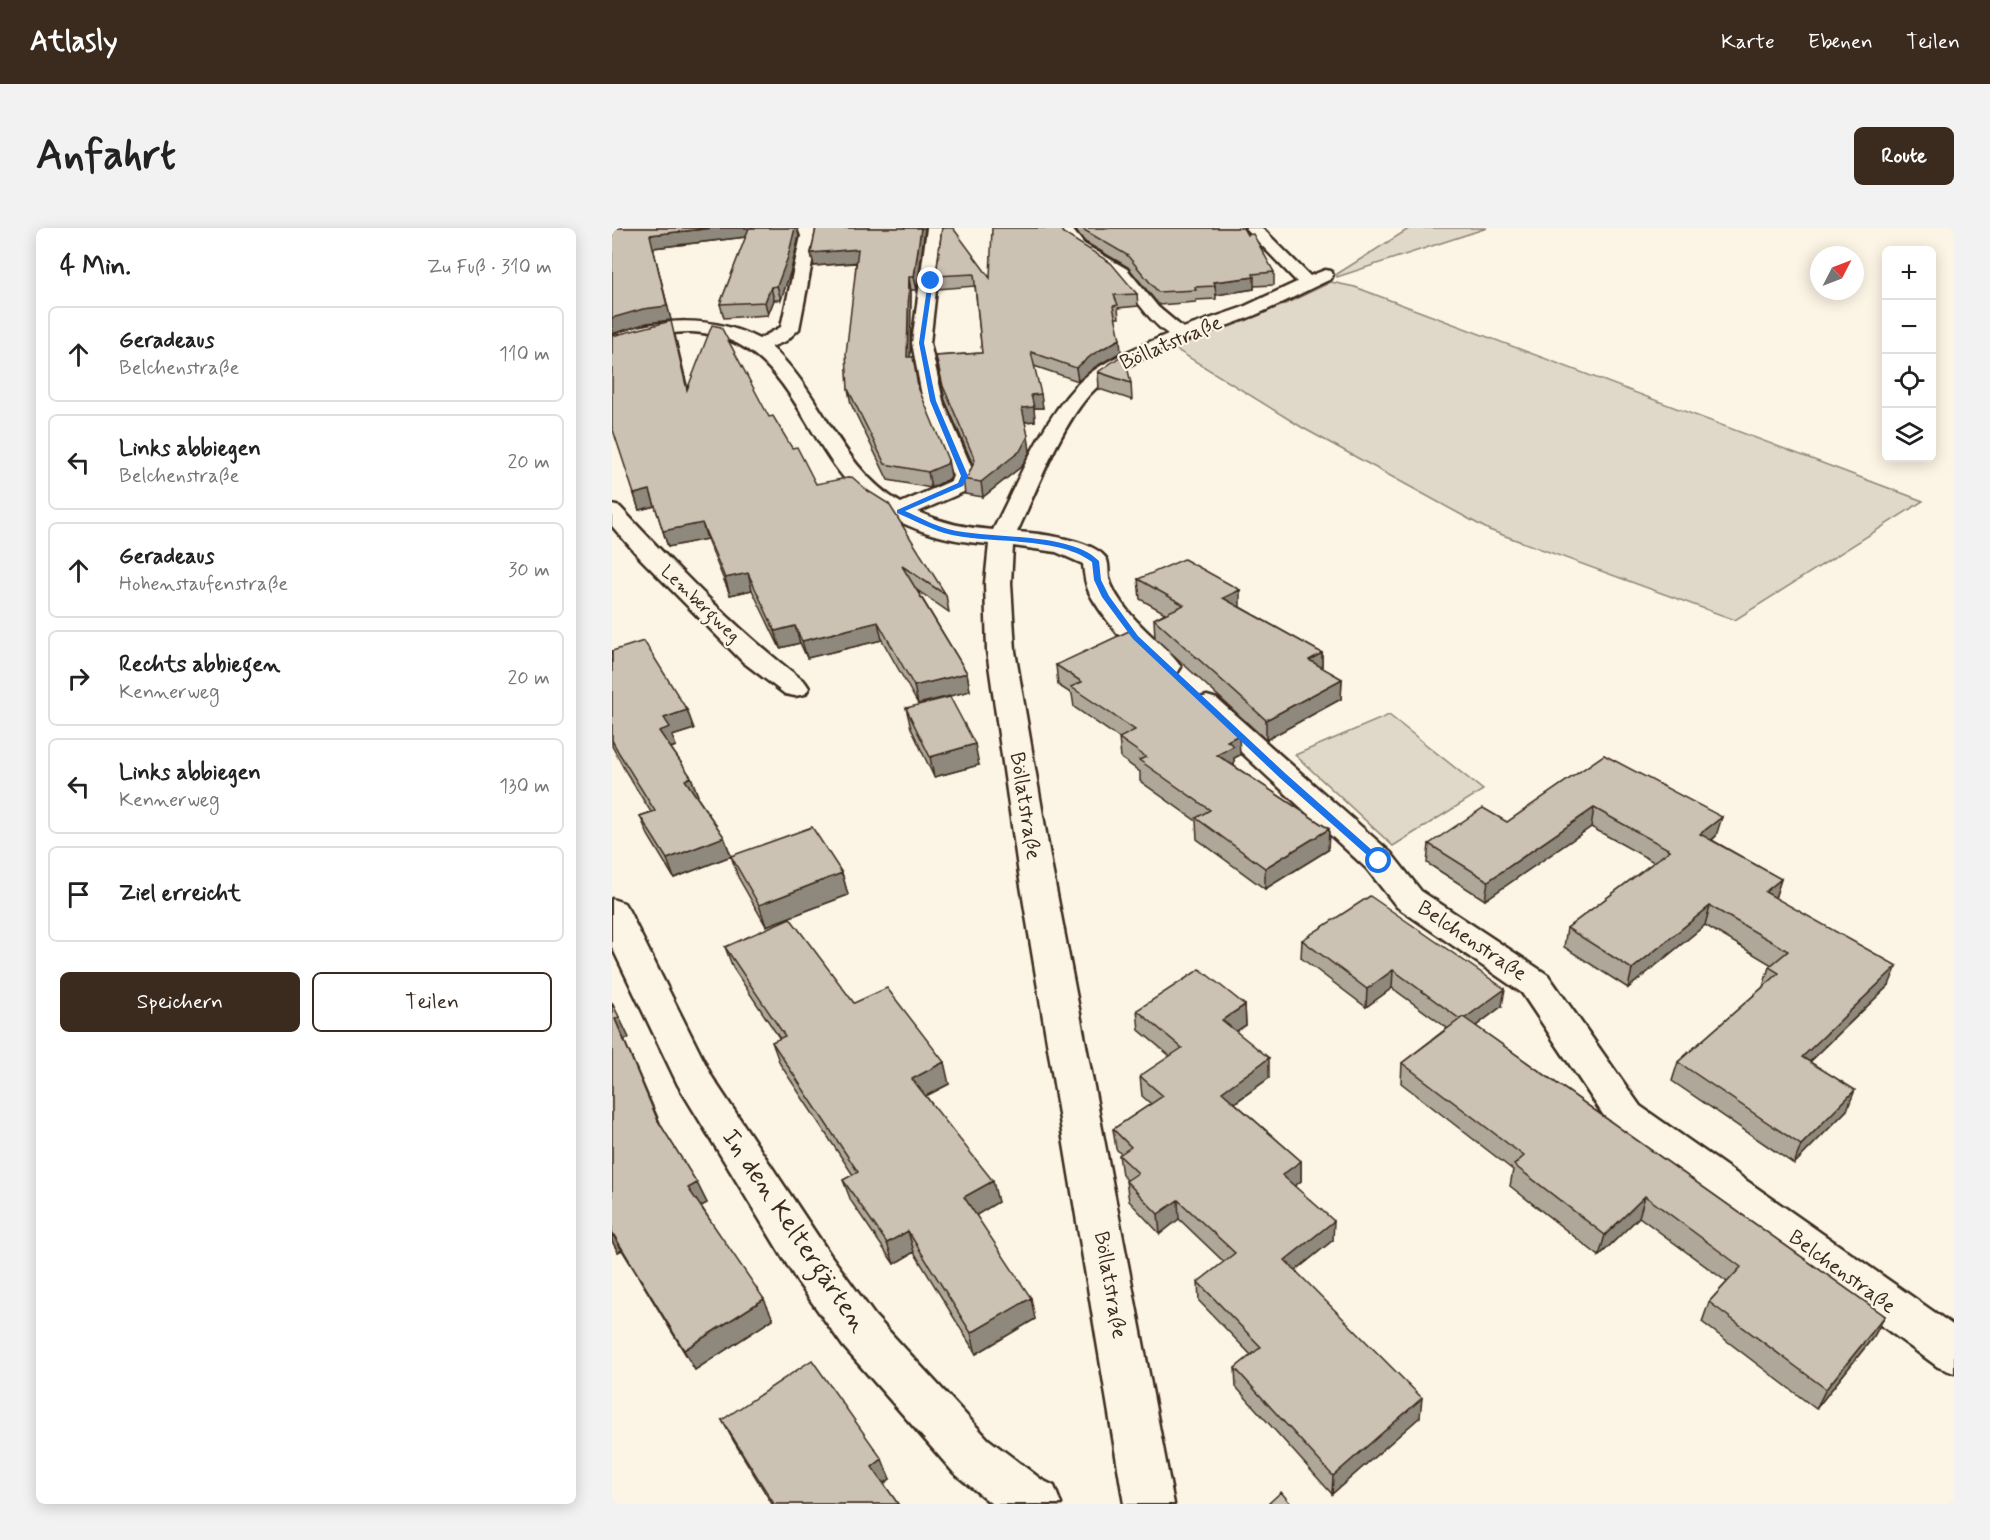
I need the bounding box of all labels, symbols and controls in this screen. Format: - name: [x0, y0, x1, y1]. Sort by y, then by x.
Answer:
- text: Atlasly: [30, 24, 118, 61]
- text: Karte: [1721, 28, 1775, 56]
- text: Ebenen: [1808, 28, 1873, 56]
- text: Teilen: [1906, 28, 1960, 56]
- button: Route: [1854, 127, 1954, 185]
- text: Anfahrt: [36, 129, 176, 184]
- north arrow: [1810, 246, 1864, 300]
- map controls: [1882, 246, 1936, 462]
- button: +: [1882, 246, 1936, 300]
- text: 4 Min.: [60, 250, 131, 284]
- text: Zu Fuß · 310 m: [427, 254, 552, 281]
- route end: [917, 267, 943, 293]
- button: −: [1882, 300, 1936, 354]
- street label: Böllatstraße: [1116, 309, 1226, 377]
- text: Geradeaus: [119, 327, 214, 355]
- icon: ahead: [62, 338, 95, 371]
- text: 110 m: [499, 341, 550, 368]
- button: locate: [1882, 354, 1936, 408]
- text: Belchenstraße: [119, 355, 239, 382]
- button: layers: [1882, 408, 1936, 462]
- text: Links abbiegen: [119, 435, 261, 463]
- icon: left: [62, 446, 95, 479]
- text: 20 m: [507, 449, 550, 476]
- text: Belchenstraße: [119, 463, 239, 490]
- text: Geradeaus: [119, 543, 214, 571]
- icon: ahead: [62, 554, 95, 587]
- text: 30 m: [508, 557, 550, 584]
- street label: Lembergweg: [654, 560, 745, 649]
- text: Hohenstaufenstraße: [119, 571, 288, 598]
- text: Rechts abbiegen: [119, 651, 280, 679]
- icon: right: [62, 662, 95, 695]
- text: 20 m: [507, 665, 550, 692]
- text: Kennerweg: [119, 679, 220, 706]
- street label: Böllatstraße: [1003, 750, 1047, 862]
- text: Links abbiegen: [119, 759, 261, 787]
- icon: left: [62, 770, 95, 803]
- text: 130 m: [499, 773, 550, 800]
- text: Kennerweg: [119, 787, 220, 814]
- route start: [1365, 847, 1391, 873]
- icon: arrive: [62, 878, 95, 911]
- text: Ziel erreicht: [119, 880, 241, 908]
- street label: Belchenstraße: [1412, 894, 1532, 988]
- button: Speichern: [60, 972, 300, 1032]
- button: Teilen: [312, 972, 552, 1032]
- street label: In den Keltergärten: [711, 1122, 875, 1341]
- street label: Belchenstraße: [1783, 1224, 1901, 1320]
- street label: Böllatstraße: [1087, 1229, 1133, 1341]

